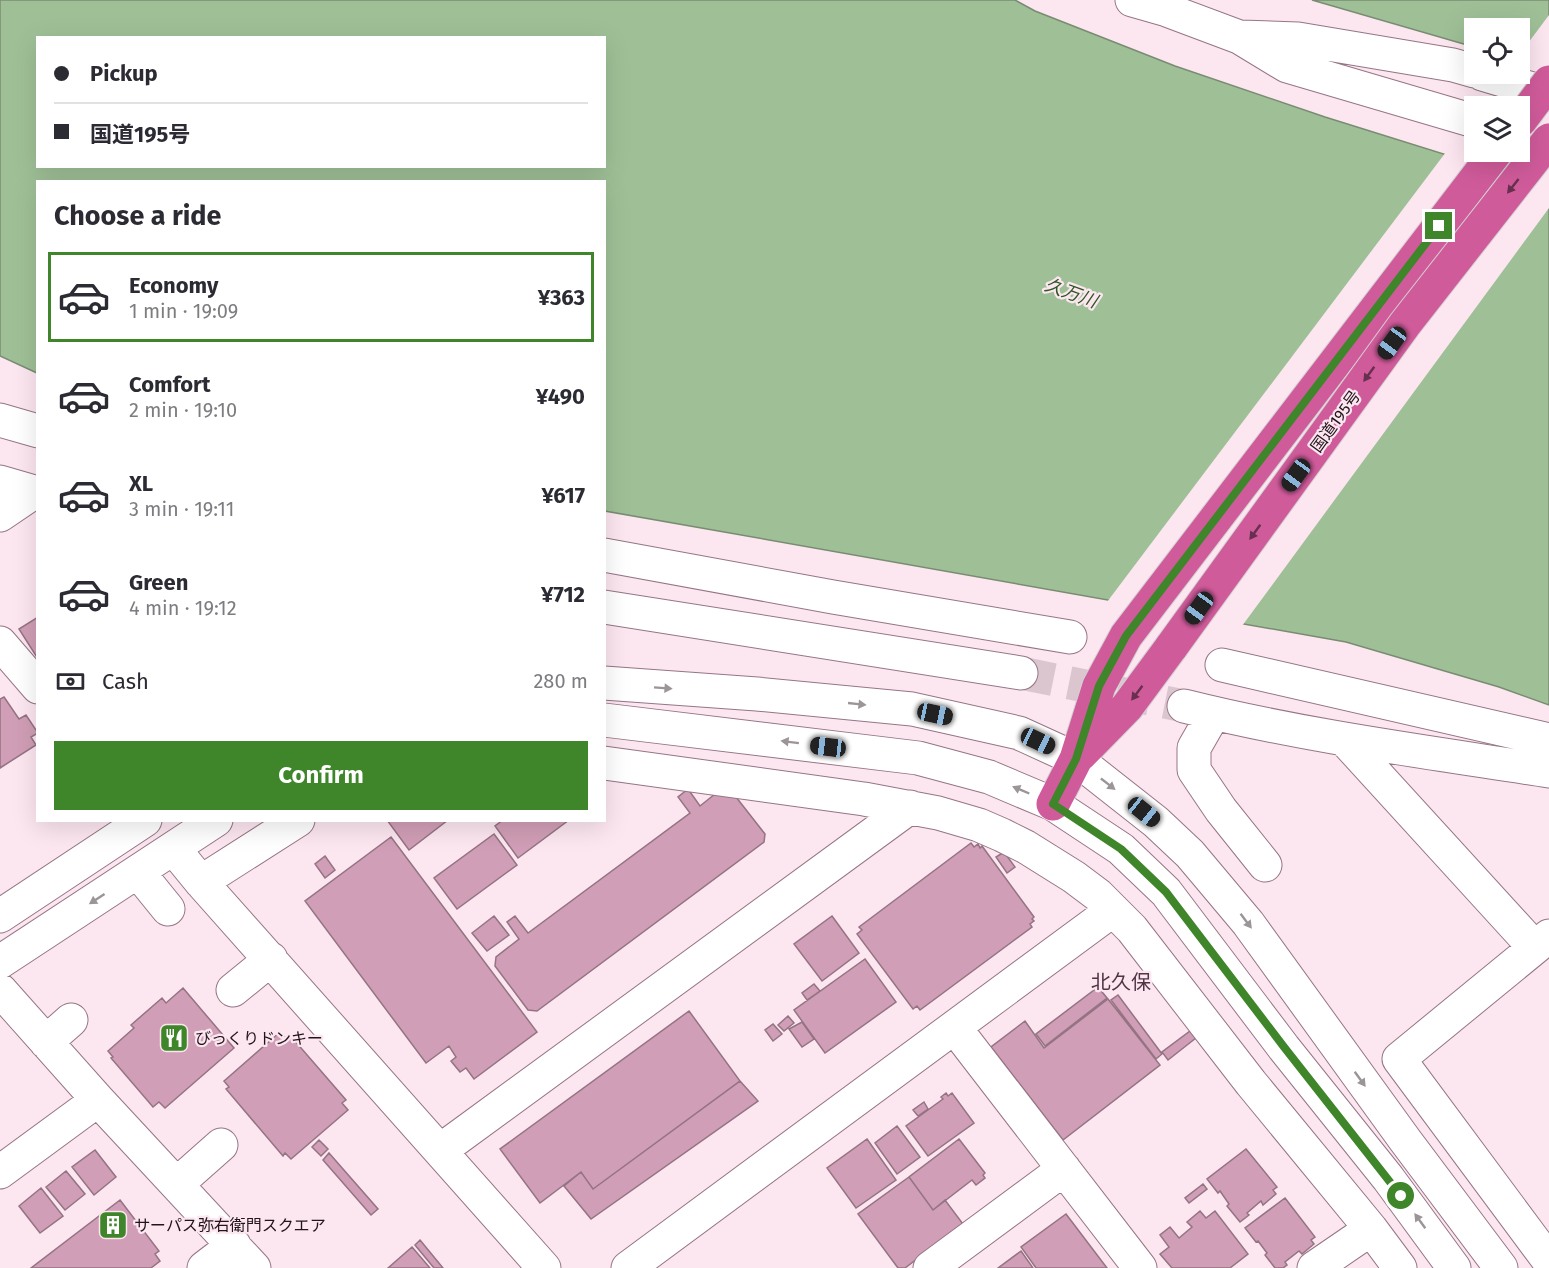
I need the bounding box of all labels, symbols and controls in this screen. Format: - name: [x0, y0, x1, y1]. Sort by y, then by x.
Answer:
- map controls: [1464, 18, 1530, 162]
- button: locate: [1464, 18, 1530, 84]
- text: Pickup: [90, 60, 158, 87]
- button: layers: [1464, 96, 1530, 162]
- text: 国道195号: [90, 121, 190, 148]
- one-way arrow: [1507, 178, 1520, 194]
- text: Choose a ride: [54, 200, 221, 232]
- route end: [1425, 212, 1452, 239]
- icon: car: [57, 270, 111, 324]
- text: Economy: [129, 272, 218, 299]
- water label: 久万川: [1042, 273, 1102, 313]
- text: ¥363: [538, 284, 585, 311]
- text: 1 min · 19:09: [129, 299, 238, 323]
- car: [1374, 323, 1410, 363]
- one-way arrow: [1363, 365, 1375, 381]
- icon: car: [57, 369, 111, 423]
- text: Comfort: [129, 371, 210, 398]
- text: ¥490: [536, 383, 585, 410]
- street label: 国道195号: [1307, 387, 1364, 456]
- text: 2 min · 19:10: [129, 398, 237, 422]
- car: [1278, 455, 1314, 495]
- icon: car: [57, 468, 111, 522]
- text: XL: [129, 470, 153, 497]
- text: ¥617: [541, 482, 585, 509]
- text: 3 min · 19:11: [129, 497, 234, 521]
- one-way arrow: [1249, 524, 1261, 539]
- icon: car: [57, 567, 111, 621]
- text: Green: [129, 569, 188, 596]
- text: ¥712: [541, 581, 585, 608]
- car: [1181, 588, 1217, 628]
- text: 4 min · 19:12: [129, 596, 237, 620]
- icon: cash: [54, 665, 87, 698]
- text: Cash: [102, 668, 149, 695]
- text: 280 m: [533, 669, 588, 693]
- one-way arrow: [653, 683, 672, 693]
- one-way arrow: [1131, 684, 1143, 700]
- one-way arrow: [848, 699, 867, 709]
- car: [916, 701, 954, 727]
- car: [1018, 725, 1058, 757]
- car: [809, 736, 847, 758]
- one-way arrow: [780, 738, 799, 747]
- button: Confirm: [54, 741, 588, 810]
- one-way arrow: [1101, 778, 1116, 790]
- one-way arrow: [1011, 785, 1029, 795]
- car: [1124, 794, 1164, 830]
- one-way arrow: [89, 894, 105, 905]
- one-way arrow: [1240, 913, 1252, 929]
- district label: 北久保: [1091, 970, 1151, 994]
- restaurant icon: びっくりドンキー: [158, 1022, 190, 1054]
- place label: びっくりドンキー: [195, 1029, 323, 1048]
- one-way arrow: [1354, 1072, 1366, 1087]
- route start: [1387, 1182, 1414, 1209]
- building icon: サーパス弥右衛門スクエア: [97, 1209, 129, 1241]
- one-way arrow: [1414, 1213, 1426, 1228]
- place label: サーパス弥右衛門スクエア: [134, 1216, 326, 1235]

